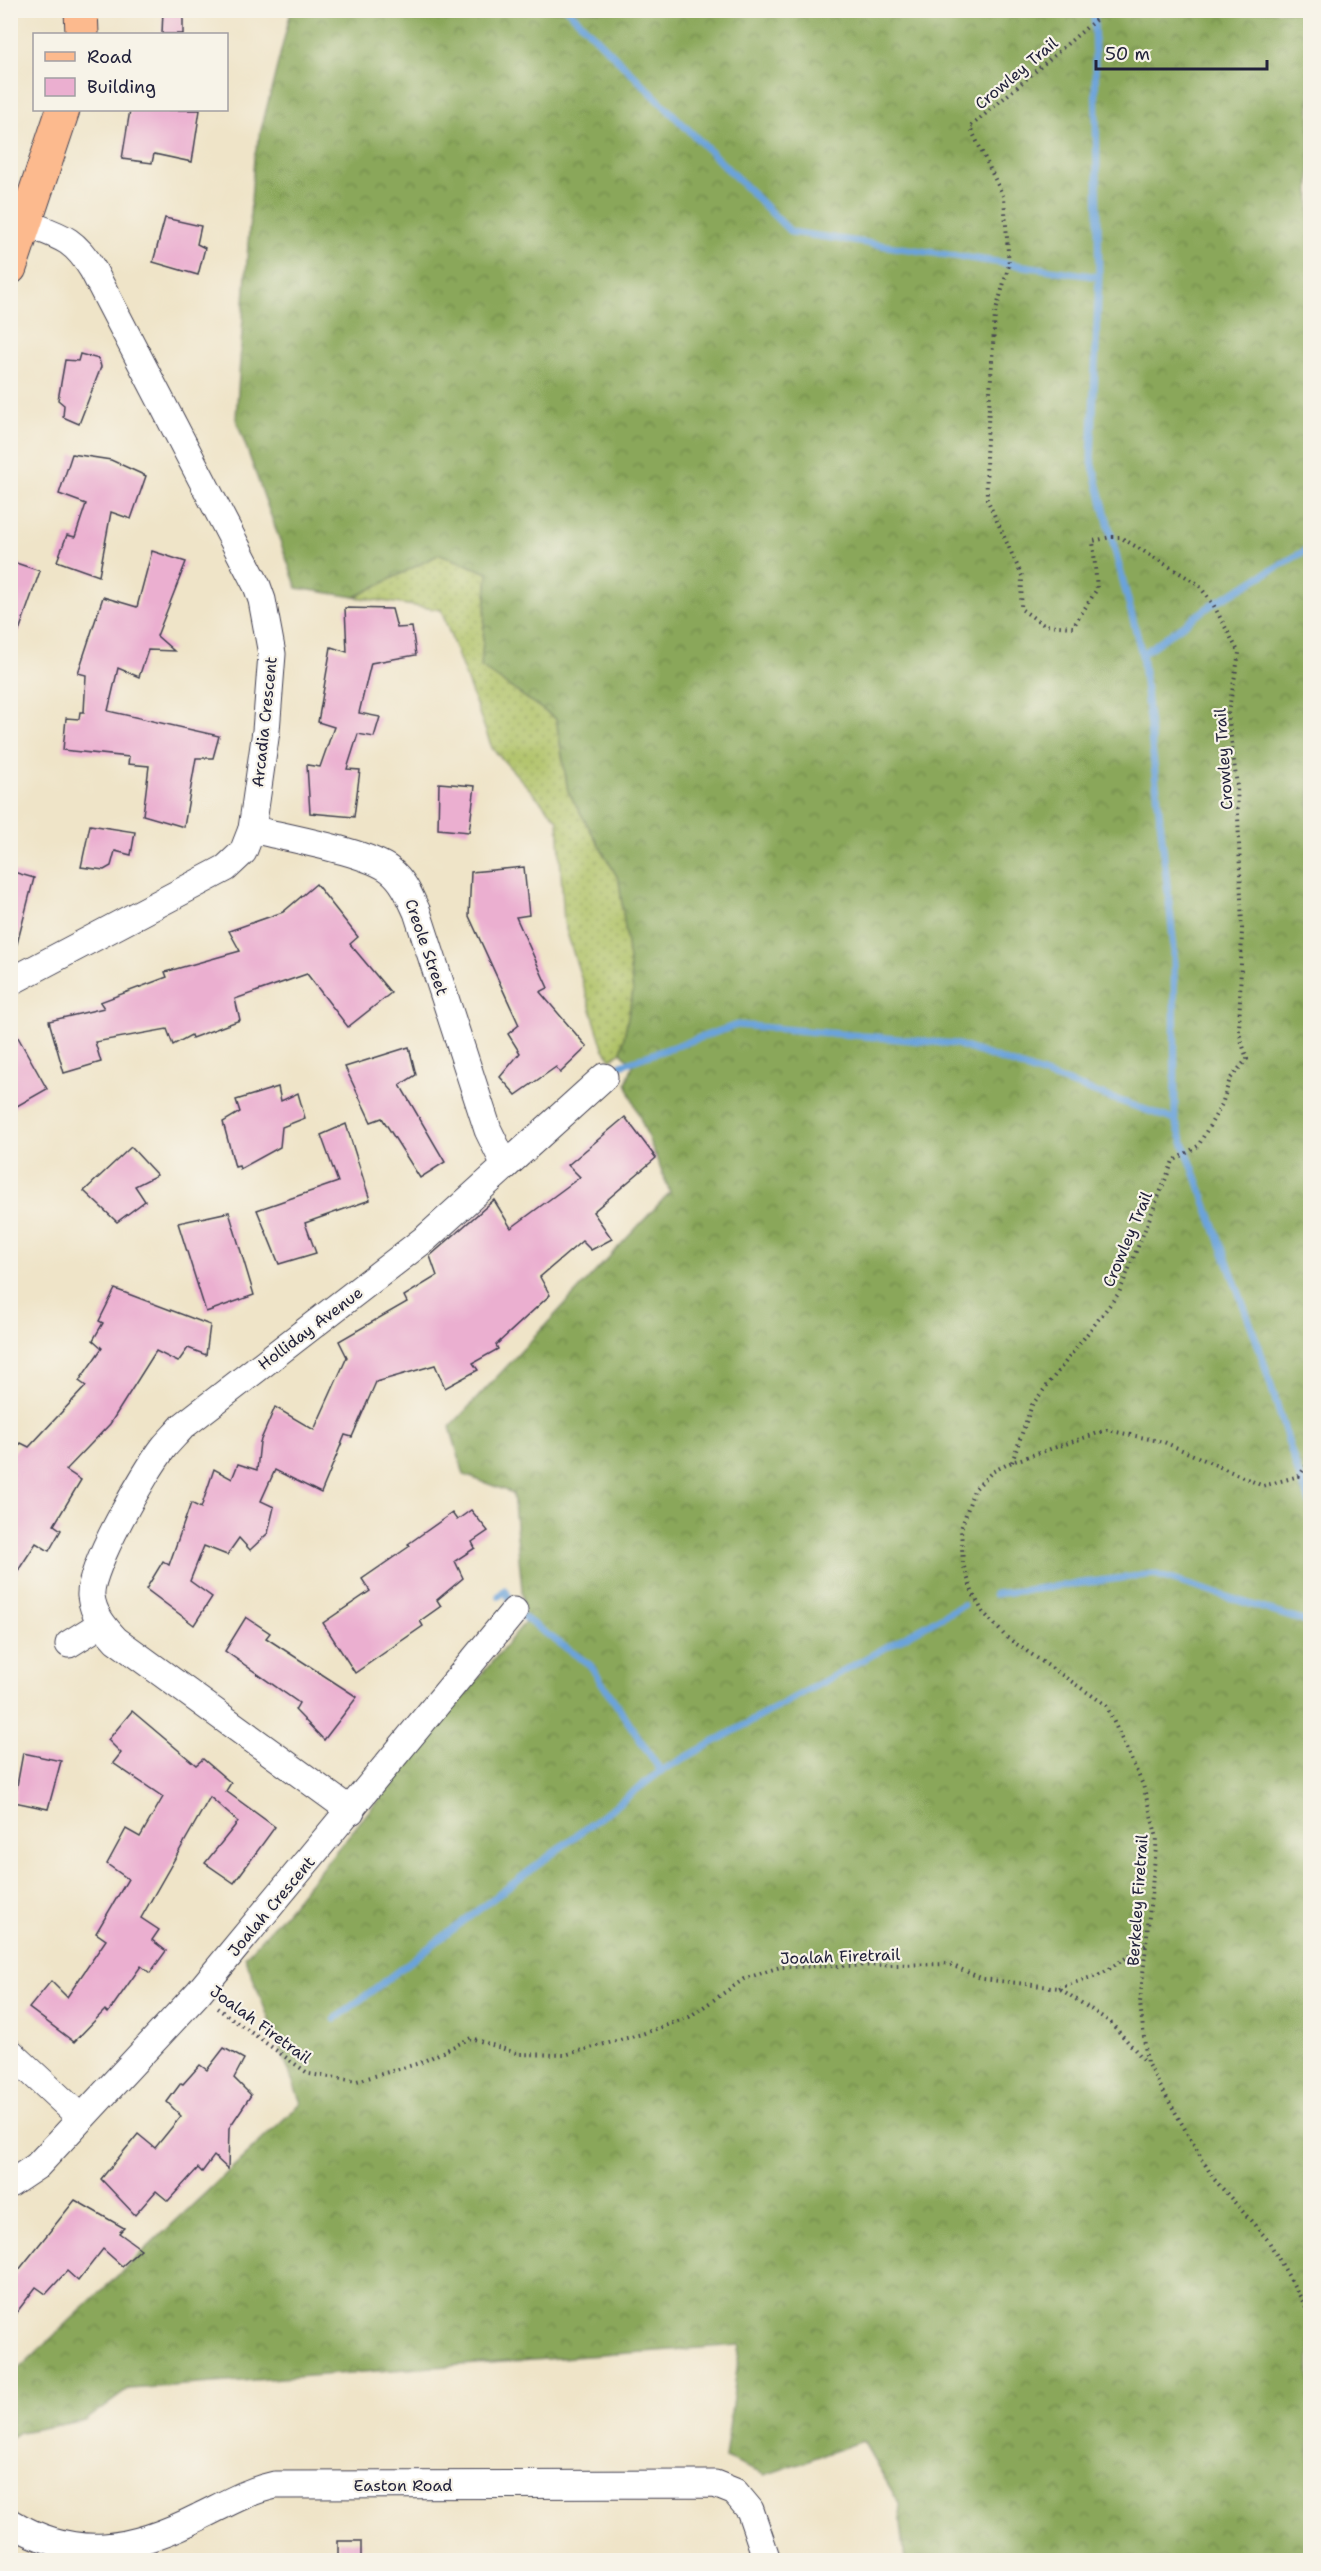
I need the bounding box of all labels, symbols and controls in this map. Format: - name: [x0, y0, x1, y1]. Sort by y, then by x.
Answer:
- street label: Crowley Trail: [971, 32, 1062, 114]
- legend: [33, 33, 228, 111]
- scale bar: [1096, 33, 1267, 71]
- text: 50 m: [1105, 42, 1150, 66]
- text: Road: [87, 45, 132, 69]
- text: Building: [87, 75, 156, 99]
- street label: Arcadia Crescent: [247, 656, 282, 788]
- street label: Crowley Trail: [1209, 707, 1238, 811]
- street label: Creole Street: [400, 896, 453, 998]
- street label: Crowley Trail: [1098, 1188, 1157, 1290]
- street label: Holliday Avenue: [254, 1282, 367, 1375]
- street label: Berkeley Firetrail: [1122, 1833, 1153, 1967]
- street label: Joalah Crescent: [223, 1852, 320, 1961]
- street label: Joalah Firetrail: [780, 1944, 901, 1969]
- street label: Joalah Firetrail: [206, 1981, 316, 2068]
- street label: Easton Road: [354, 2475, 452, 2496]

